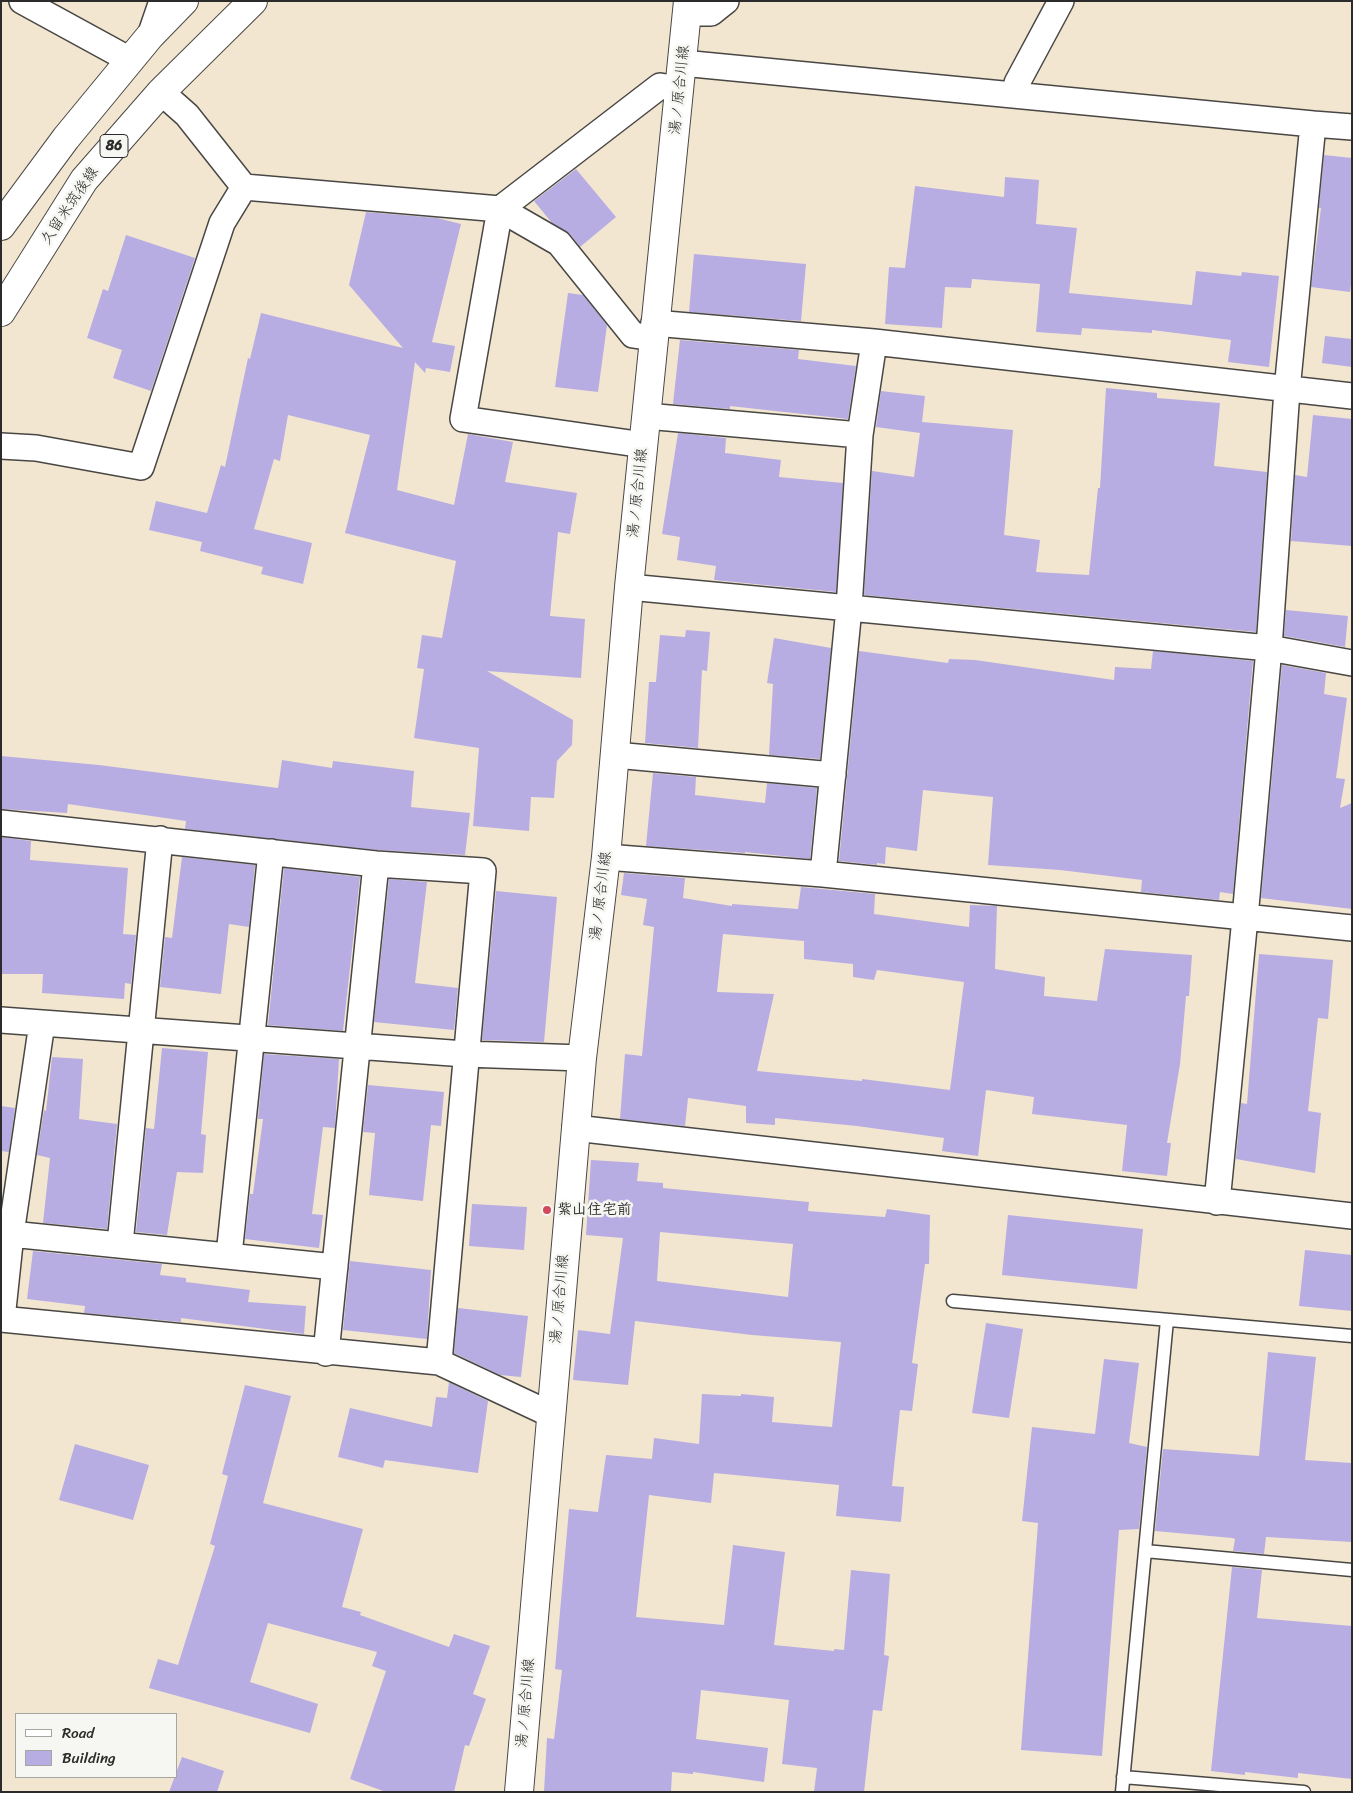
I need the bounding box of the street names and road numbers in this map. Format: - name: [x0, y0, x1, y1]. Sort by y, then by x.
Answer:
- street label: 湯ノ原合川線: [666, 44, 694, 136]
- road number: 86: [100, 134, 128, 158]
- street label: 久留米筑後線: [37, 164, 103, 248]
- street label: 湯ノ原合川線: [624, 447, 652, 539]
- street label: 湯ノ原合川線: [587, 850, 615, 942]
- street label: 湯ノ原合川線: [547, 1253, 573, 1345]
- street label: 湯ノ原合川線: [513, 1657, 539, 1749]

